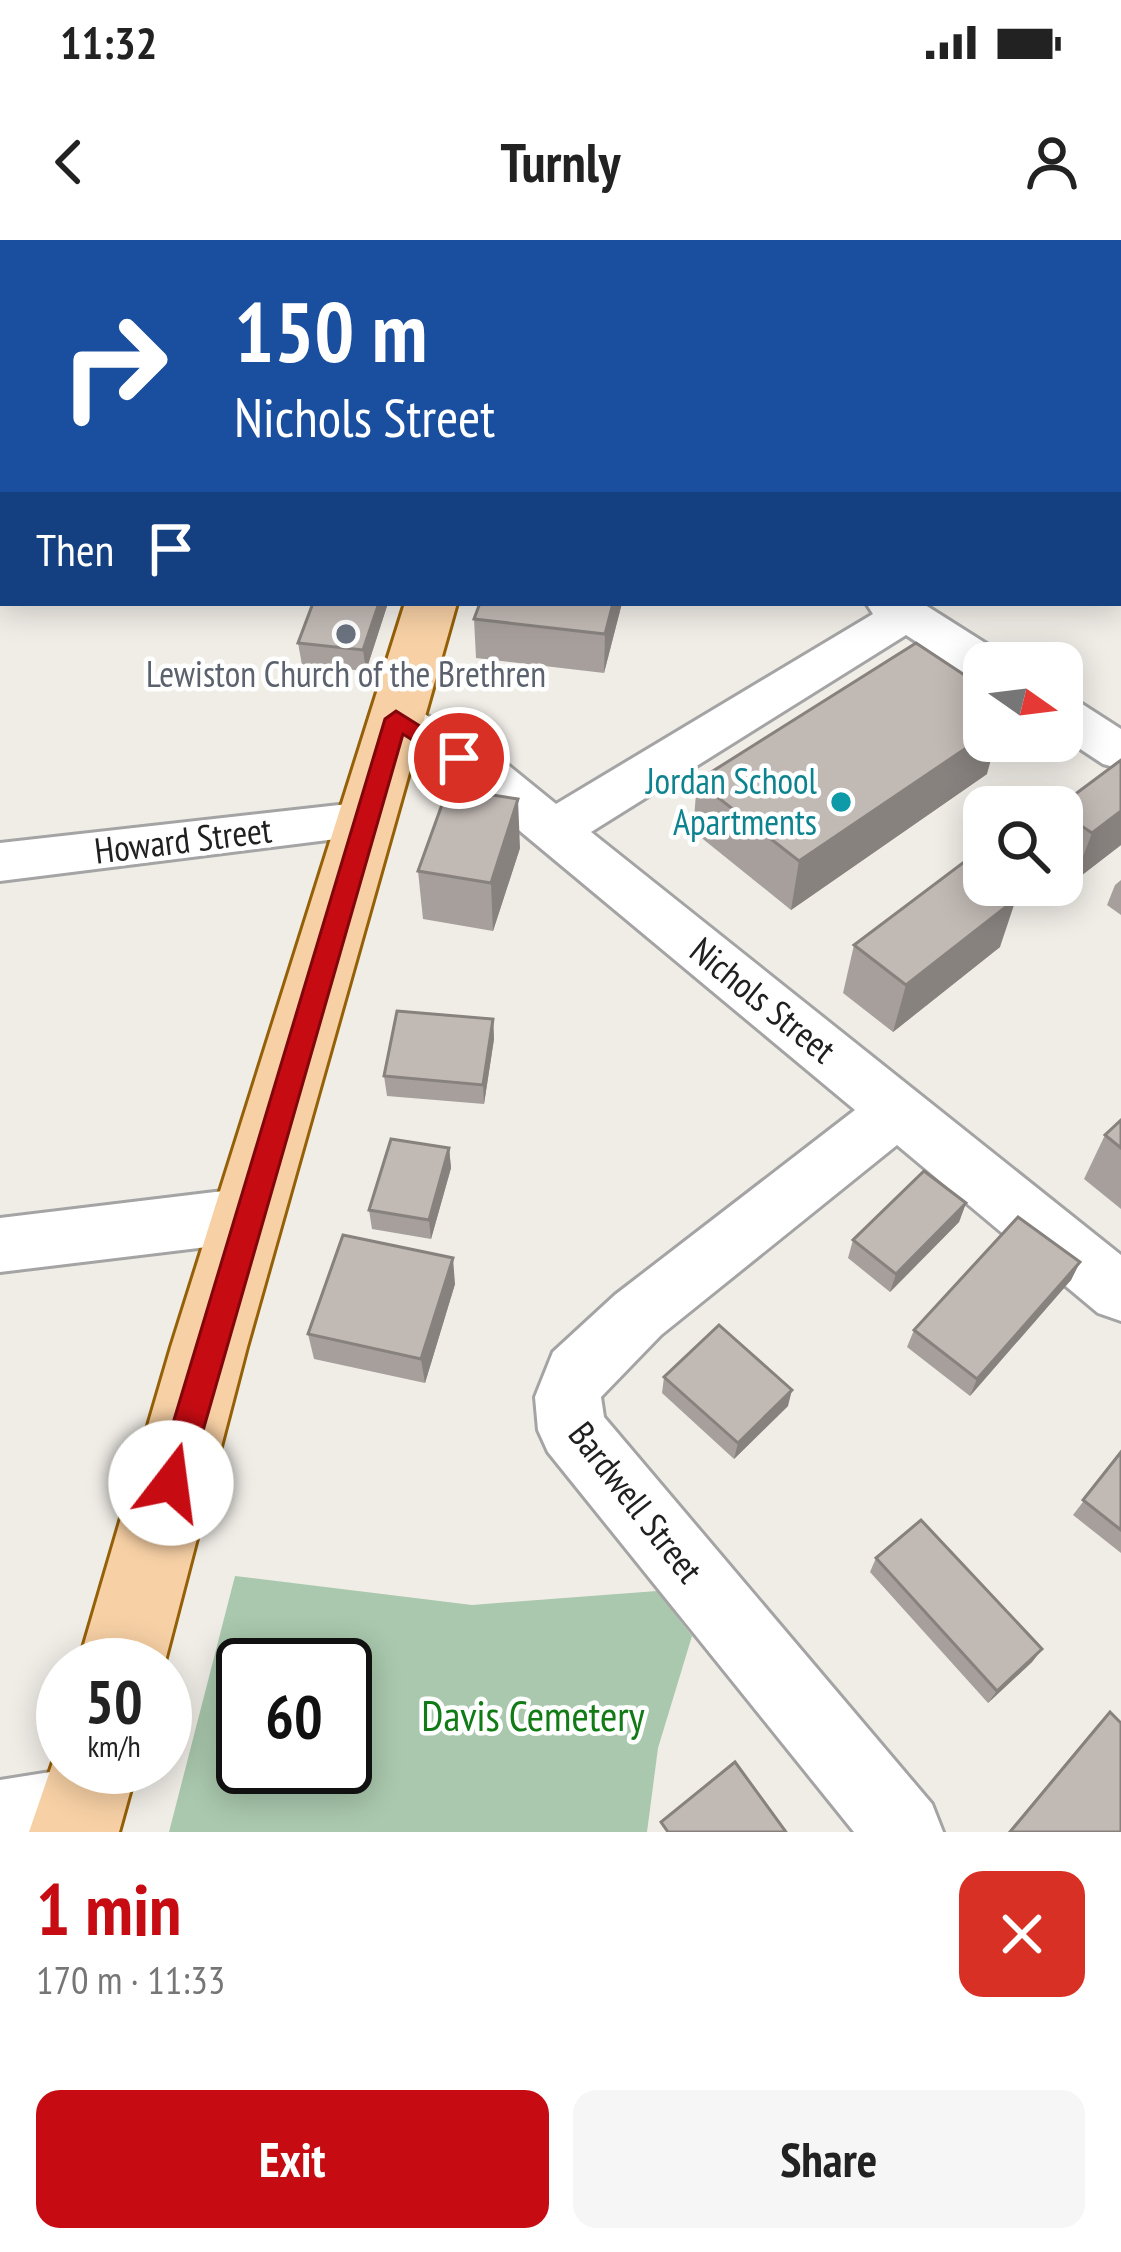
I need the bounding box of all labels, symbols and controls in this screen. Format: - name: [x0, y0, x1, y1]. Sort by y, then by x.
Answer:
- text: 11:32: [60, 13, 157, 71]
- text: Turnly: [501, 127, 620, 197]
- icon: back: [36, 129, 102, 195]
- icon: person: [1019, 129, 1085, 195]
- text: 150 m: [234, 276, 427, 385]
- icon: right: [36, 288, 192, 444]
- text: Nichols Street: [234, 382, 495, 452]
- icon: arrive: [138, 516, 204, 582]
- text: Then: [36, 520, 114, 578]
- marker: Lewiston Church of the Brethren: [333, 621, 359, 647]
- north arrow: [963, 642, 1083, 762]
- map controls: [963, 642, 1083, 906]
- place label: Lewiston Church of the Brethren: [146, 650, 546, 697]
- pin: [408, 707, 510, 809]
- icon: arrive: [426, 725, 492, 791]
- place label: Jordan School Apartments: [645, 757, 818, 845]
- button: search: [963, 786, 1083, 906]
- marker: Jordan School Apartments: [828, 789, 854, 815]
- street label: Howard Street: [92, 805, 274, 874]
- street label: Nichols Street: [681, 927, 846, 1073]
- street label: Bardwell Street: [559, 1412, 714, 1592]
- position arrow: [108, 1420, 234, 1546]
- speed limit sign: 60: [216, 1638, 372, 1794]
- text: 50: [85, 1662, 143, 1740]
- park label: Davis Cemetery: [421, 1688, 645, 1743]
- text: km/h: [87, 1726, 141, 1765]
- text: 1 min: [36, 1862, 181, 1955]
- button: close: [959, 1871, 1085, 1997]
- text: 170 m · 11:33: [36, 1954, 225, 2005]
- button: Exit: [36, 2090, 549, 2228]
- button: Share: [573, 2090, 1085, 2228]

